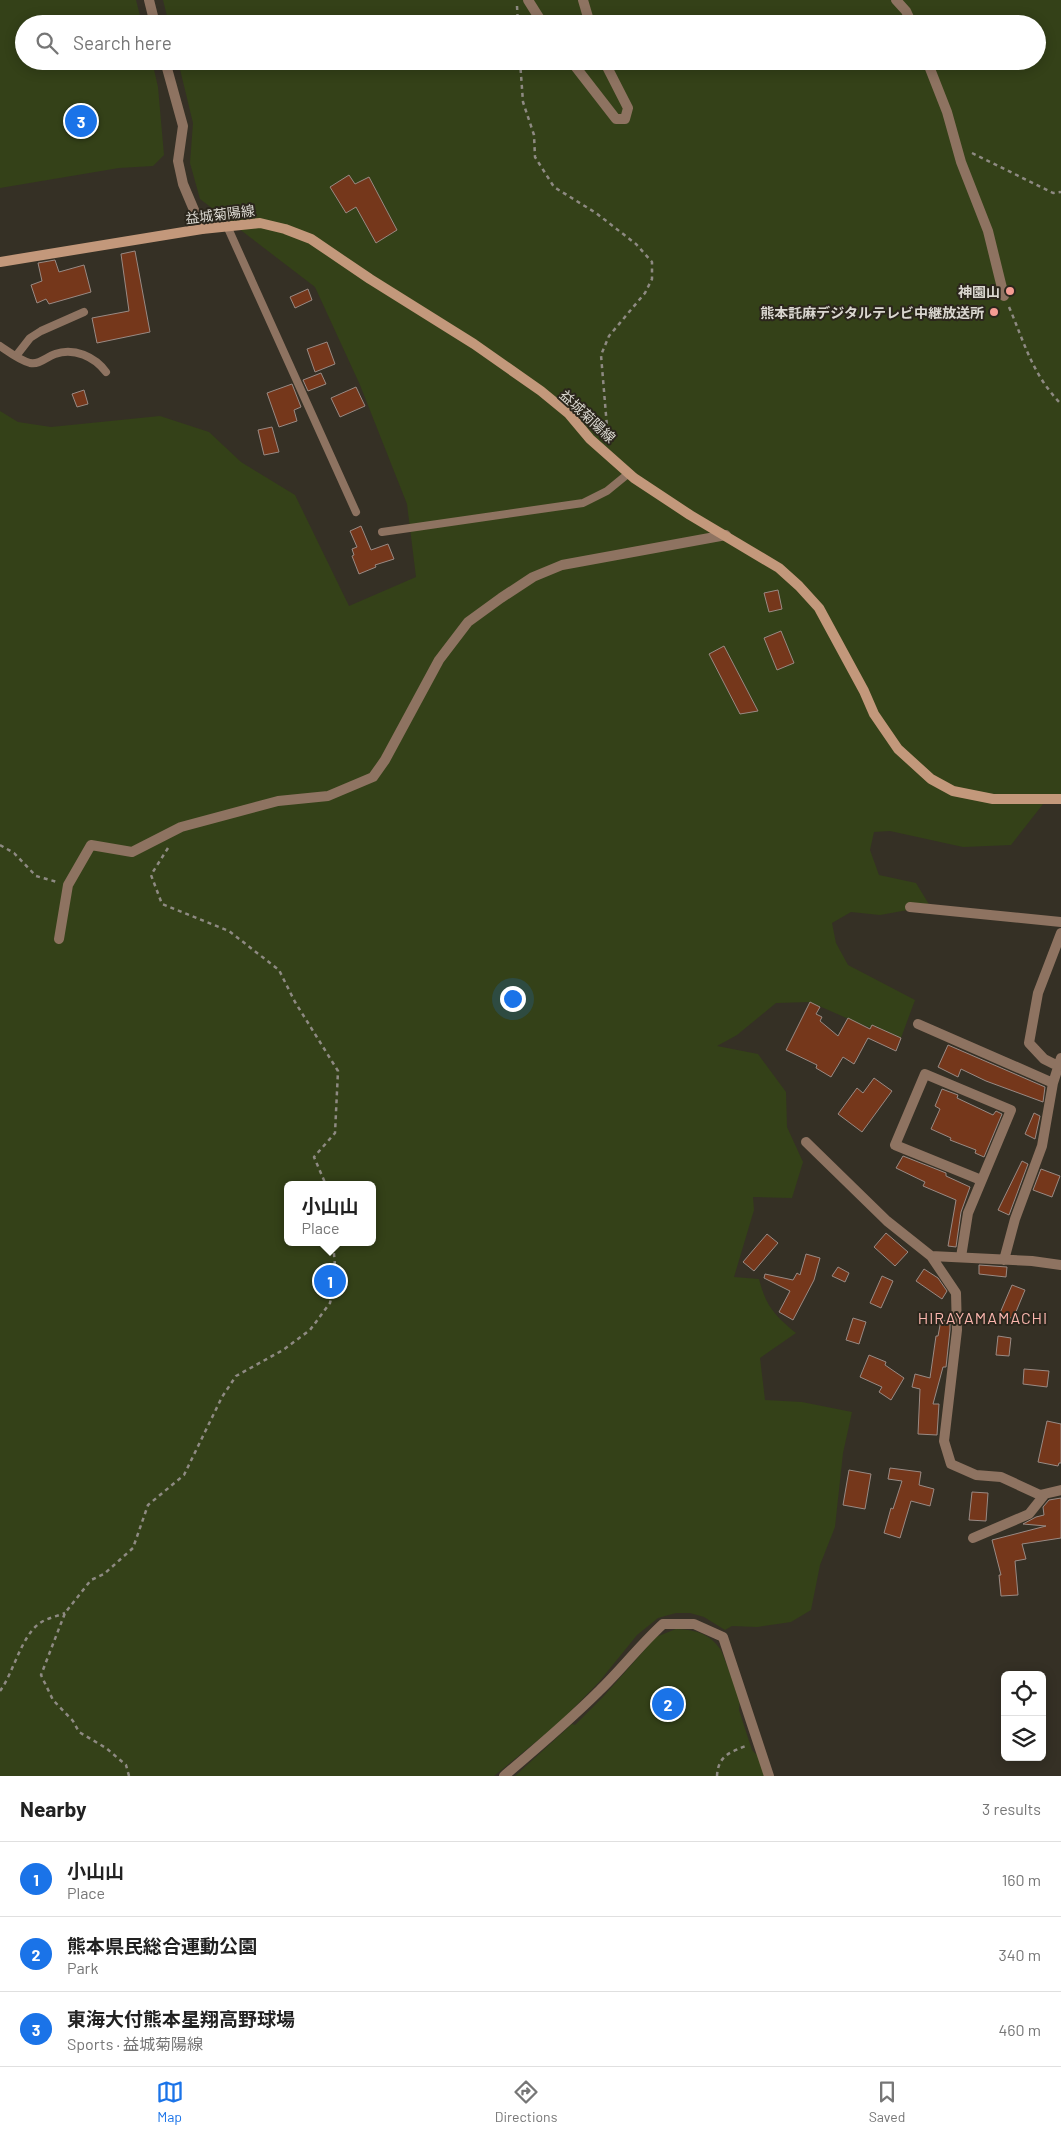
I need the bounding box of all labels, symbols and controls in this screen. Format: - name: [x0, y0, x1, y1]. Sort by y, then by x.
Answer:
- search box: [15, 15, 1046, 70]
- icon: search: [33, 29, 61, 57]
- text: Search here: [73, 31, 172, 54]
- pin: 3: [65, 102, 97, 140]
- street label: 益城菊陽線: [184, 201, 256, 227]
- place label: 神園山: [958, 283, 1000, 300]
- marker: 神園山: [1004, 285, 1016, 297]
- place label: 熊本託麻デジタルテレビ中継放送所: [760, 304, 984, 321]
- marker: 熊本託麻デジタルテレビ中継放送所: [988, 306, 1000, 318]
- street label: 益城菊陽線: [557, 386, 619, 446]
- your location: [500, 986, 526, 1012]
- popup: [284, 1181, 376, 1246]
- text: 小山山: [301, 1194, 359, 1217]
- text: Place: [301, 1218, 340, 1237]
- pin: 1: [314, 1262, 346, 1300]
- district label: HIRAYAMAMACHI: [918, 1308, 1048, 1327]
- map controls: [1001, 1671, 1046, 1761]
- button: locate: [1001, 1671, 1046, 1716]
- pin: 2: [652, 1685, 684, 1723]
- button: layers: [1001, 1716, 1046, 1761]
- text: Nearby: [20, 1796, 86, 1821]
- text: 3 results: [982, 1799, 1041, 1818]
- text: 小山山: [67, 1859, 124, 1882]
- text: 1: [33, 1870, 39, 1889]
- text: 160 m: [1002, 1870, 1041, 1889]
- text: Place: [67, 1883, 105, 1902]
- text: 熊本県民総合運動公園: [67, 1934, 257, 1957]
- text: 2: [32, 1945, 40, 1964]
- text: 340 m: [998, 1945, 1041, 1964]
- text: Park: [67, 1958, 98, 1977]
- text: 東海大付熊本星翔高野球場: [67, 2007, 295, 2030]
- text: 3: [32, 2020, 40, 2039]
- text: 460 m: [998, 2020, 1041, 2039]
- text: Sports · 益城菊陽線: [67, 2034, 203, 2053]
- tab: Map: [156, 2078, 184, 2125]
- tab: Directions: [495, 2078, 557, 2125]
- tab: Saved: [869, 2078, 905, 2125]

